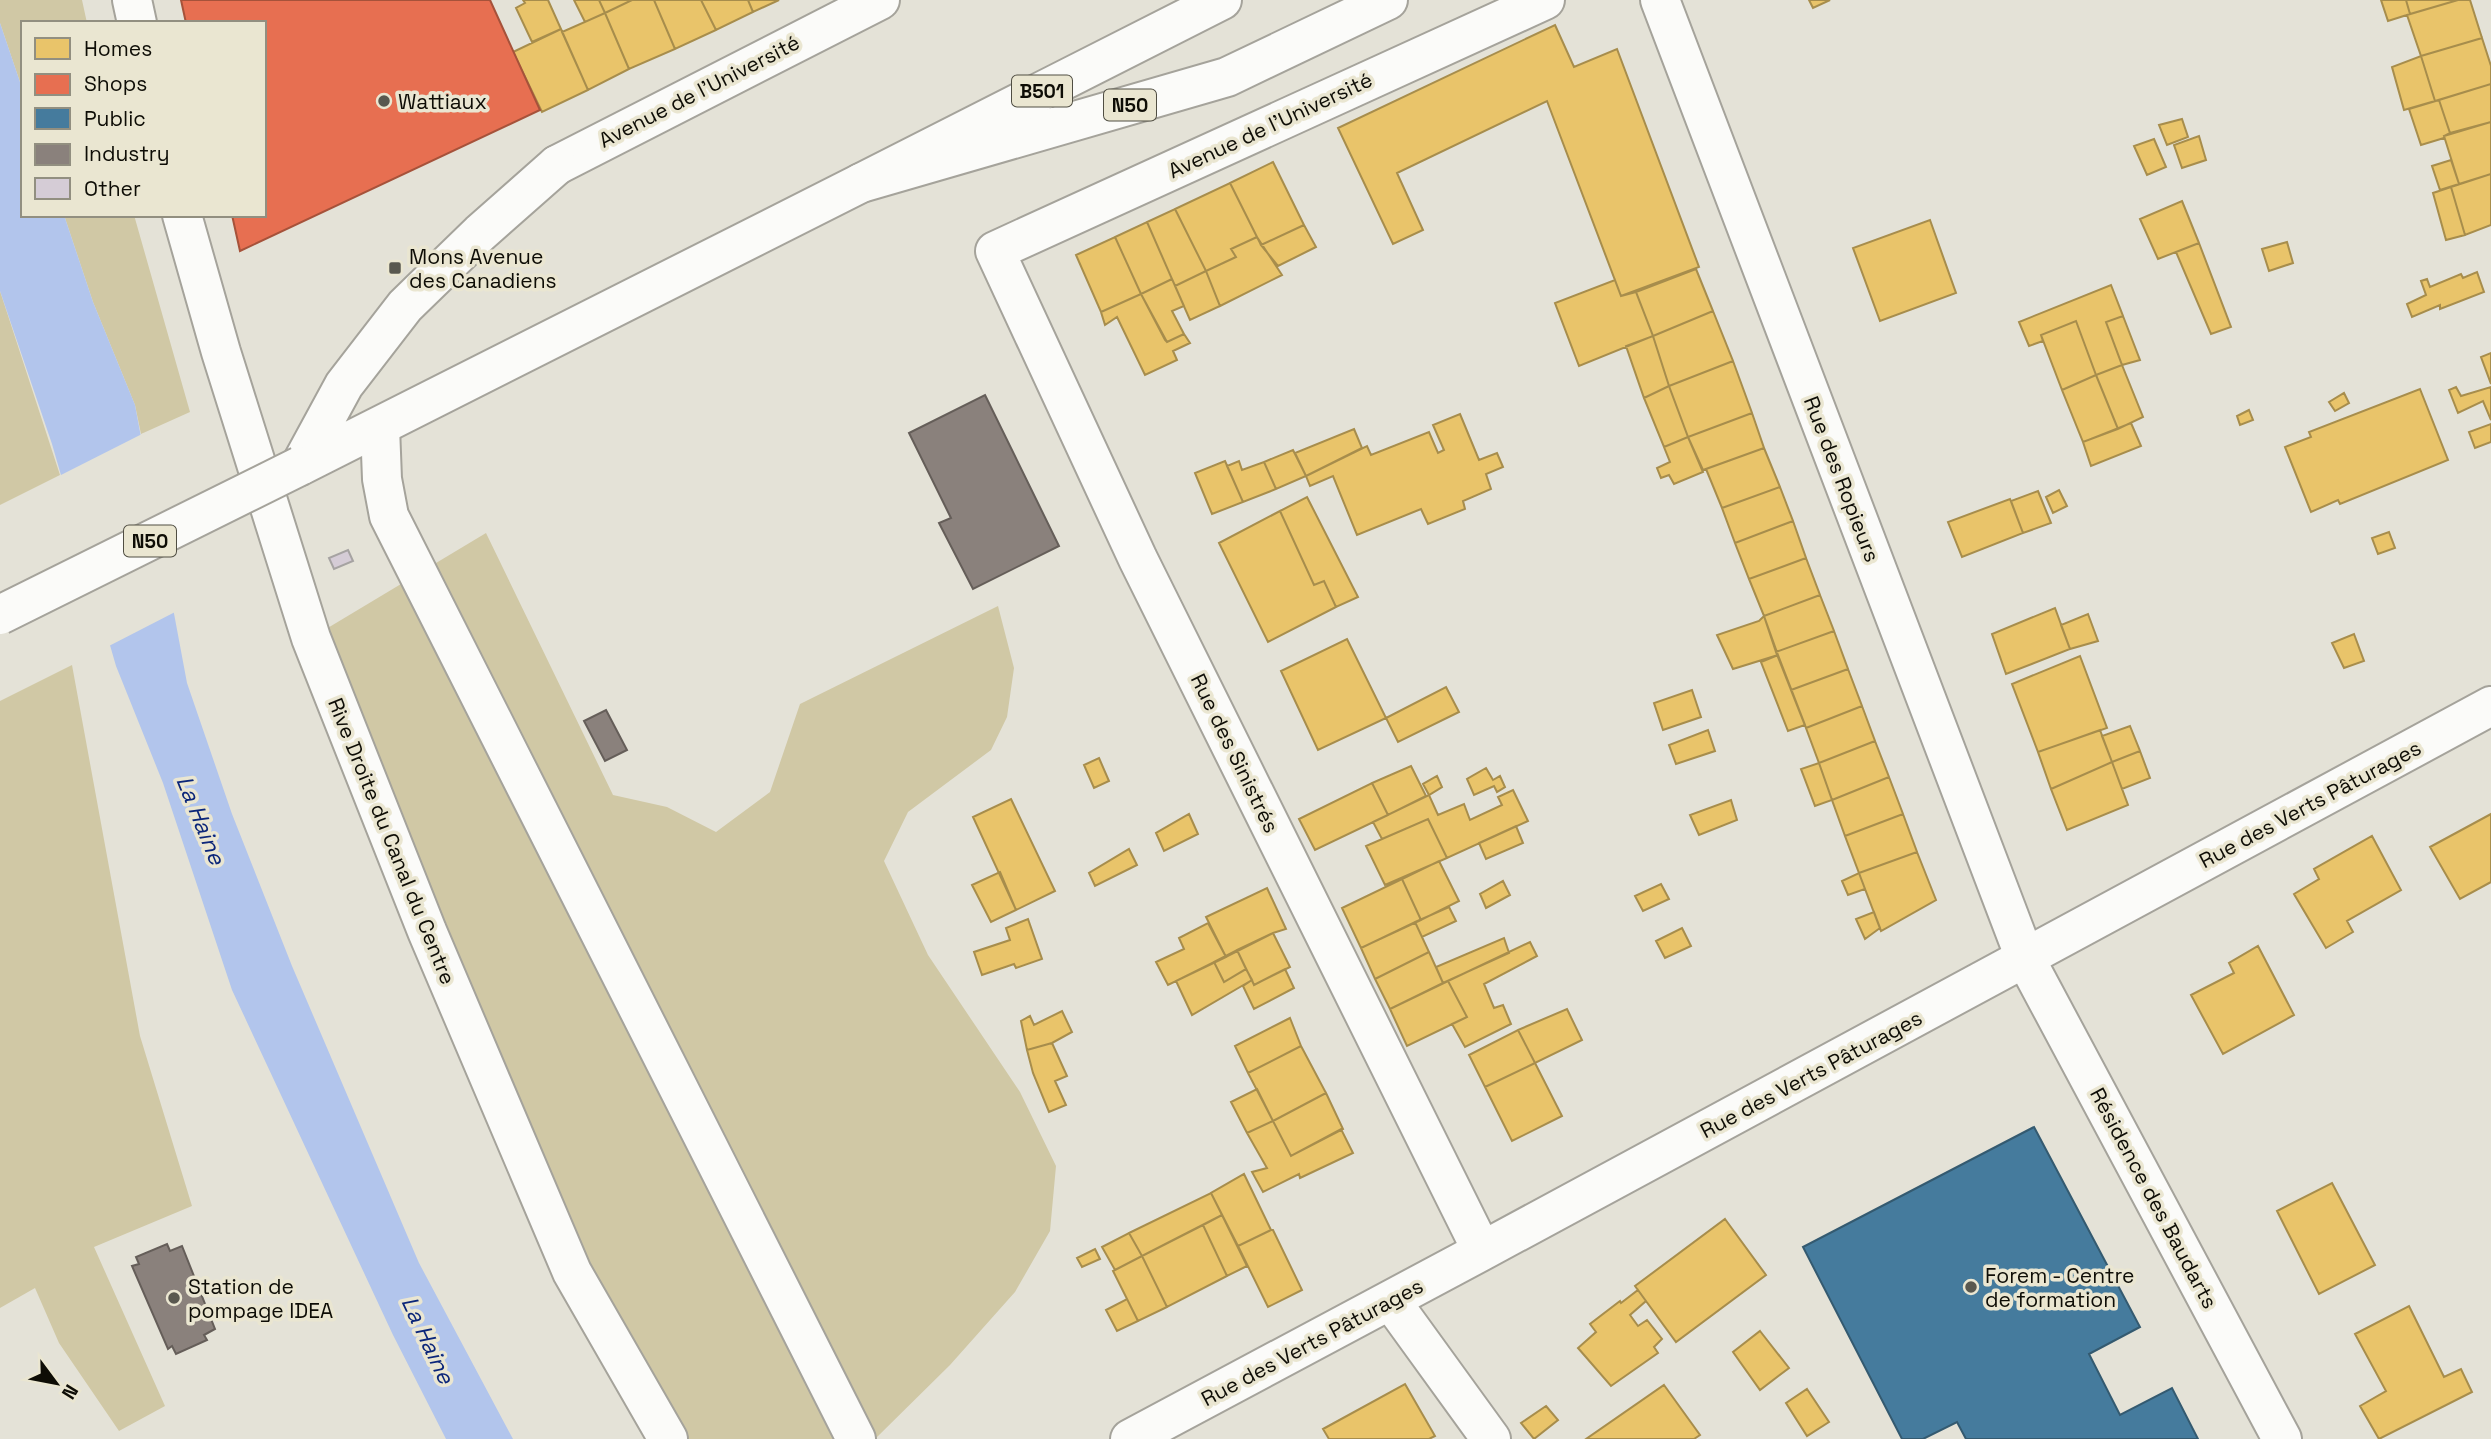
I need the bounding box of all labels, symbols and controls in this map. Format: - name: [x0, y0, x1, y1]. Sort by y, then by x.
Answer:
- legend: [21, 21, 266, 217]
- street label: Avenue de l'Université: [594, 29, 804, 153]
- text: Homes: [84, 35, 152, 62]
- street label: Avenue de l'Université: [1164, 66, 1376, 184]
- text: Shops: [84, 70, 147, 97]
- road number: B501: [1012, 76, 1072, 106]
- place label: Wattiaux: [398, 88, 487, 115]
- road number: N50: [1104, 90, 1156, 120]
- marker: Wattiaux: [376, 93, 392, 109]
- text: Public: [84, 105, 146, 132]
- text: Industry: [84, 140, 170, 167]
- text: Other: [84, 175, 141, 202]
- place label: Mons Avenue des Canadiens: [409, 243, 557, 294]
- marker: Mons Avenue des Canadiens: [387, 260, 403, 276]
- street label: Rue des Ropieurs: [1798, 392, 1886, 566]
- road number: N50: [124, 526, 176, 556]
- street label: Rue des Sinistrés: [1185, 669, 1285, 837]
- street label: Rive Droite du Canal du Centre: [322, 694, 462, 988]
- street label: Rue des Verts Pâturages: [2194, 734, 2426, 874]
- water label: La Haine: [170, 771, 233, 870]
- street label: Rue des Verts Pâturages: [1695, 1004, 1927, 1144]
- street label: Résidence des Baudarts: [2084, 1083, 2224, 1313]
- place label: Forem - Centre de formation: [1985, 1262, 2134, 1313]
- street label: Rue des Verts Pâturages: [1196, 1272, 1428, 1412]
- place label: Station de pompage IDEA: [188, 1273, 333, 1324]
- marker: Forem - Centre de formation: [1963, 1279, 1979, 1295]
- marker: Station de pompage IDEA: [166, 1290, 182, 1306]
- water label: La Haine: [395, 1291, 462, 1390]
- north arrow: [21, 1348, 91, 1418]
- text: N: [56, 1380, 84, 1404]

